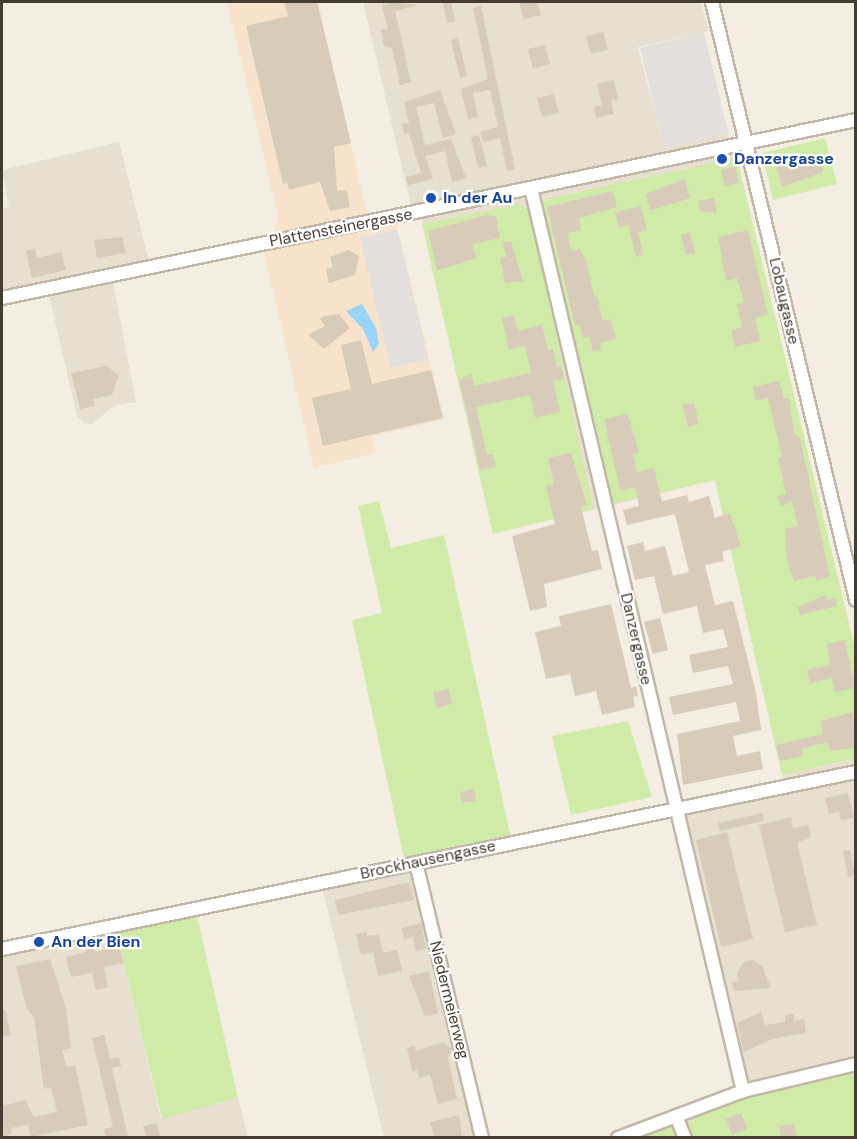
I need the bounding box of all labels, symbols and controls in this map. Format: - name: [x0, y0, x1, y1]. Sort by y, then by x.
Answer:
- place label: Danzergasse: [734, 149, 834, 169]
- marker: Danzergasse: [715, 152, 729, 166]
- place label: In der Au: [443, 188, 512, 208]
- marker: In der Au: [424, 191, 438, 205]
- street label: Plattensteinergasse: [268, 205, 414, 251]
- street label: Lobaugasse: [765, 256, 803, 346]
- street label: Danzergasse: [616, 591, 656, 687]
- street label: Brockhausengasse: [358, 836, 498, 884]
- place label: An der Bien: [51, 932, 140, 952]
- marker: An der Bien: [32, 935, 46, 949]
- street label: Niedermeierweg: [425, 939, 473, 1061]

